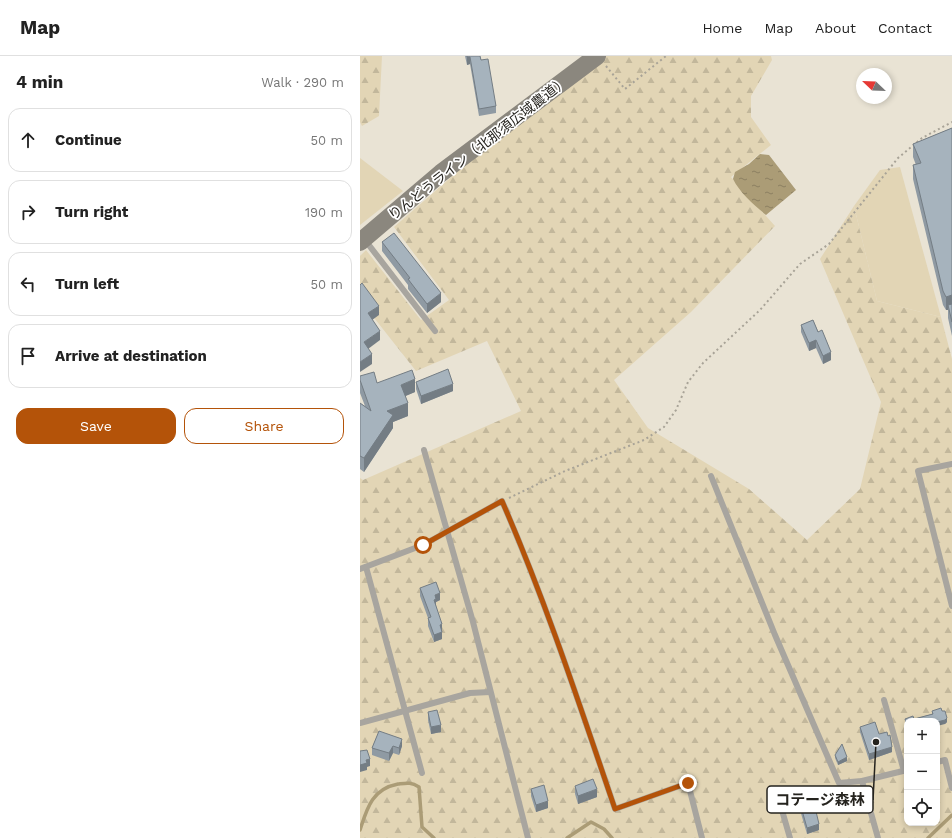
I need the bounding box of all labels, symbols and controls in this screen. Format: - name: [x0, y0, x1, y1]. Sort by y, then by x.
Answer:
- text: Map: [20, 16, 60, 39]
- text: Home: [702, 20, 742, 36]
- text: Map: [764, 20, 793, 36]
- text: About: [815, 20, 856, 36]
- text: Contact: [878, 20, 932, 36]
- north arrow: [856, 68, 892, 104]
- text: 4 min: [16, 72, 63, 92]
- street label: りんどうライン（北那須広域農道）: [385, 73, 571, 223]
- text: Walk · 290 m: [261, 75, 344, 90]
- icon: ahead: [17, 129, 39, 151]
- text: Continue: [55, 131, 122, 149]
- text: 50 m: [311, 133, 343, 148]
- icon: right: [17, 201, 39, 223]
- text: Turn right: [55, 203, 128, 221]
- text: 190 m: [305, 205, 343, 220]
- icon: left: [17, 273, 39, 295]
- text: Turn left: [55, 275, 119, 293]
- text: 50 m: [311, 277, 343, 292]
- icon: arrive: [17, 345, 39, 367]
- text: Arrive at destination: [55, 347, 207, 365]
- button: Save: [16, 408, 176, 444]
- button: Share: [184, 408, 344, 444]
- route start: [414, 536, 432, 554]
- map controls: [904, 718, 940, 826]
- button: +: [904, 718, 940, 754]
- button: −: [904, 754, 940, 790]
- route end: [679, 774, 697, 792]
- callout: コテージ森林: [767, 786, 873, 813]
- button: locate: [904, 790, 940, 826]
- text: コテージ森林: [775, 791, 865, 809]

